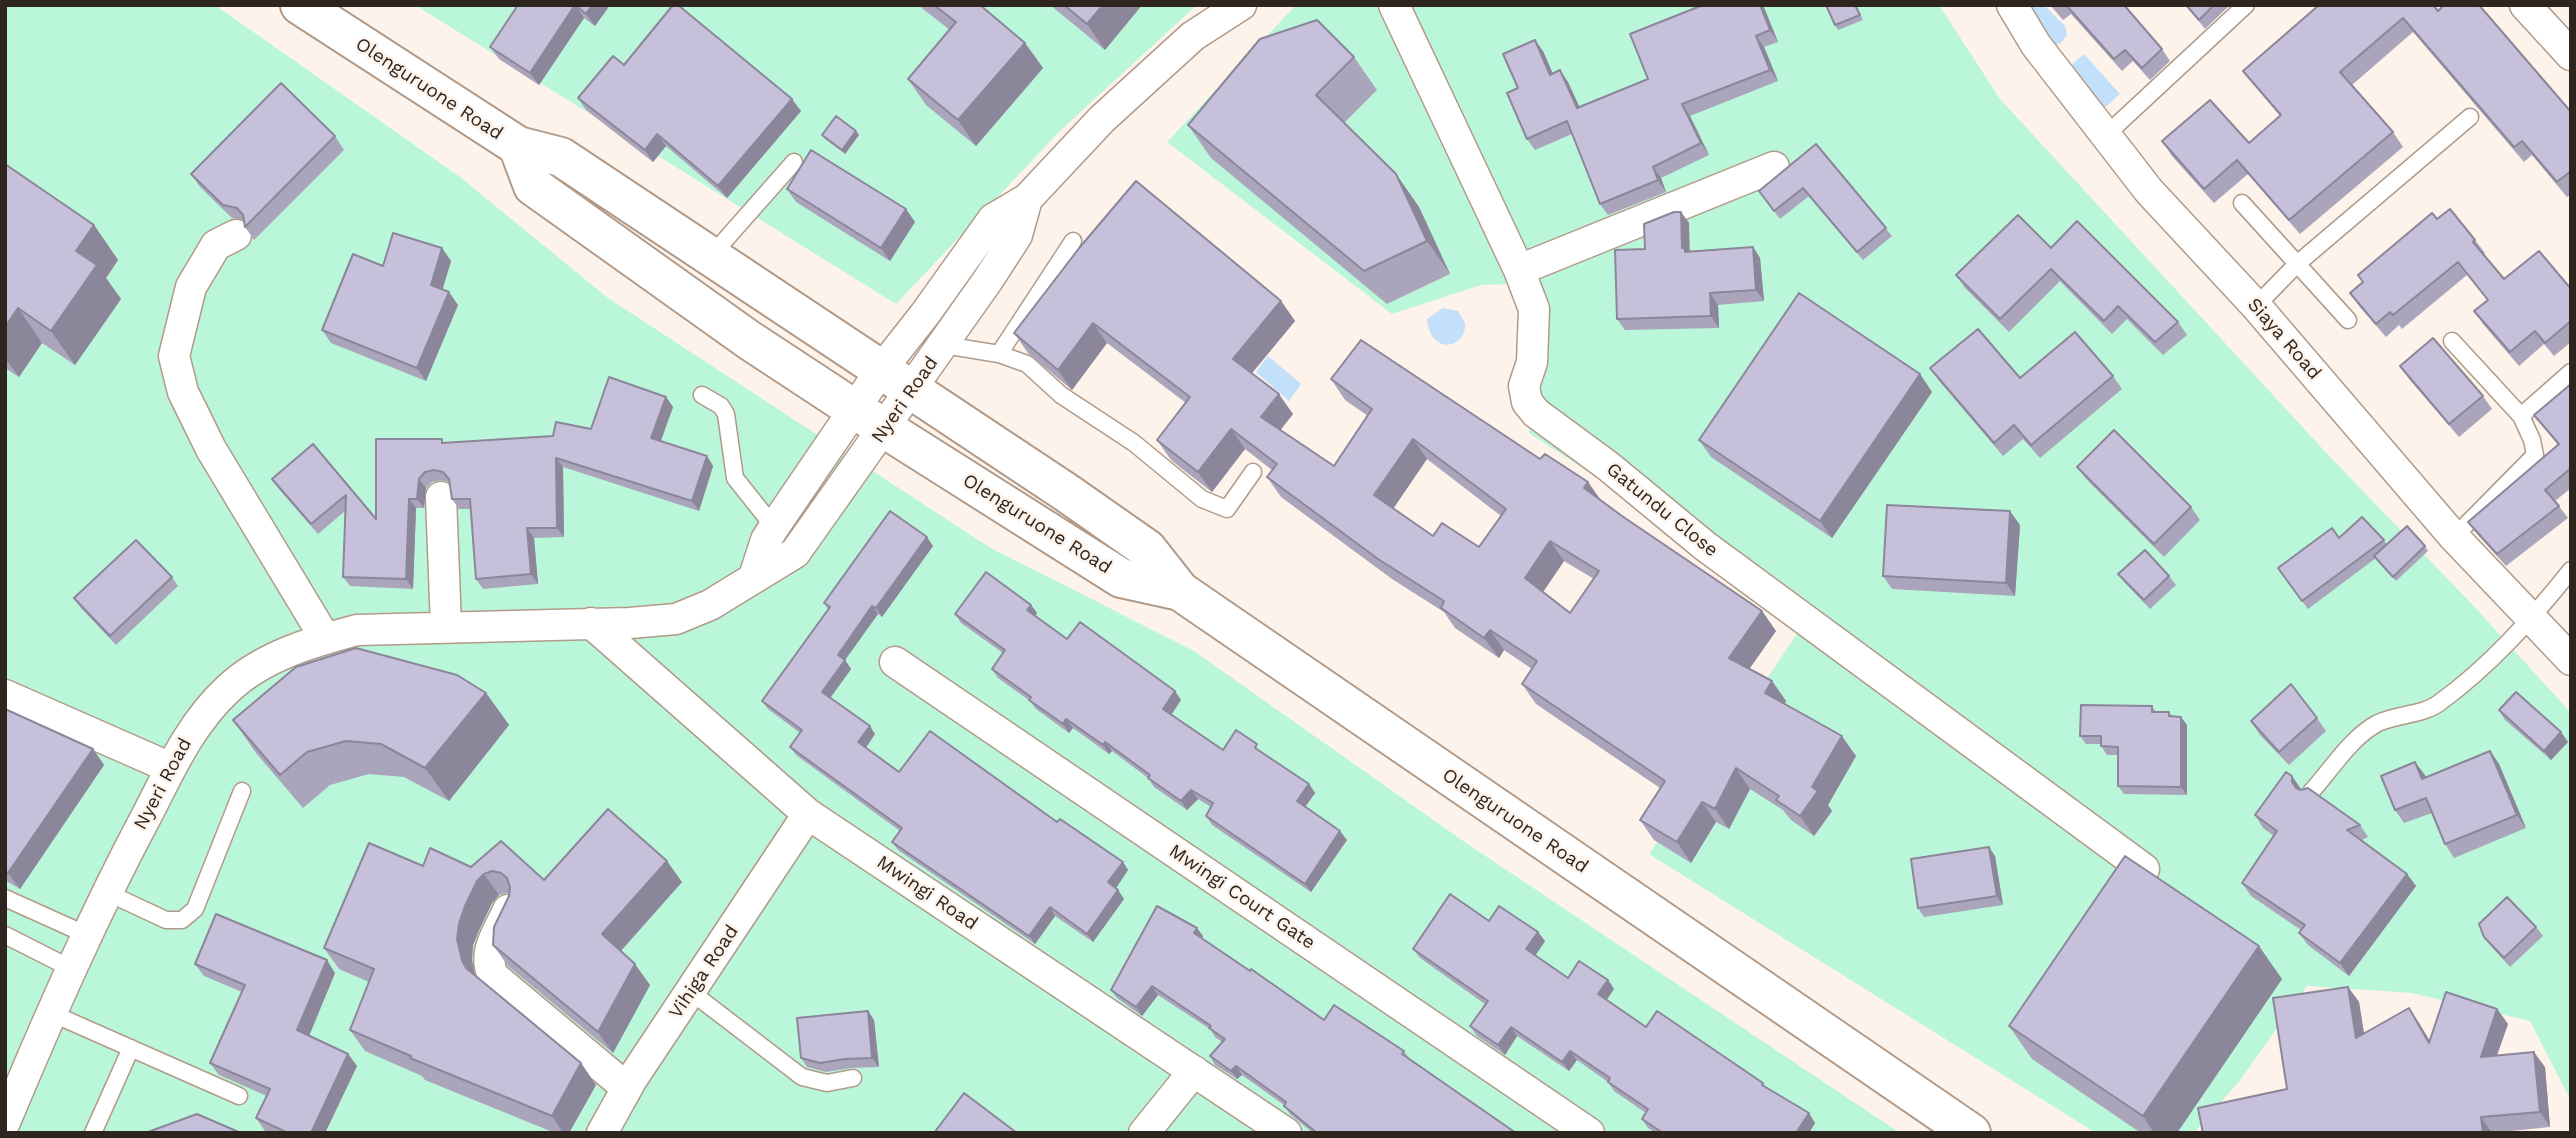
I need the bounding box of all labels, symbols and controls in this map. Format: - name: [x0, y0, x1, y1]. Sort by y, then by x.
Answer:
- street label: Olenguruone Road: [351, 33, 507, 145]
- street label: Siaya Road: [2242, 294, 2326, 384]
- street label: Nyeri Road: [867, 352, 943, 448]
- street label: Gatundu Close: [1602, 458, 1722, 562]
- street label: Olenguruone Road: [958, 469, 1116, 579]
- street label: Nyeri Road: [129, 734, 197, 834]
- street label: Olenguruone Road: [1438, 764, 1592, 878]
- street label: Mwingi Court Gate: [1165, 840, 1319, 954]
- street label: Mwingi Road: [872, 851, 982, 935]
- street label: Vihiga Road: [664, 921, 744, 1023]

